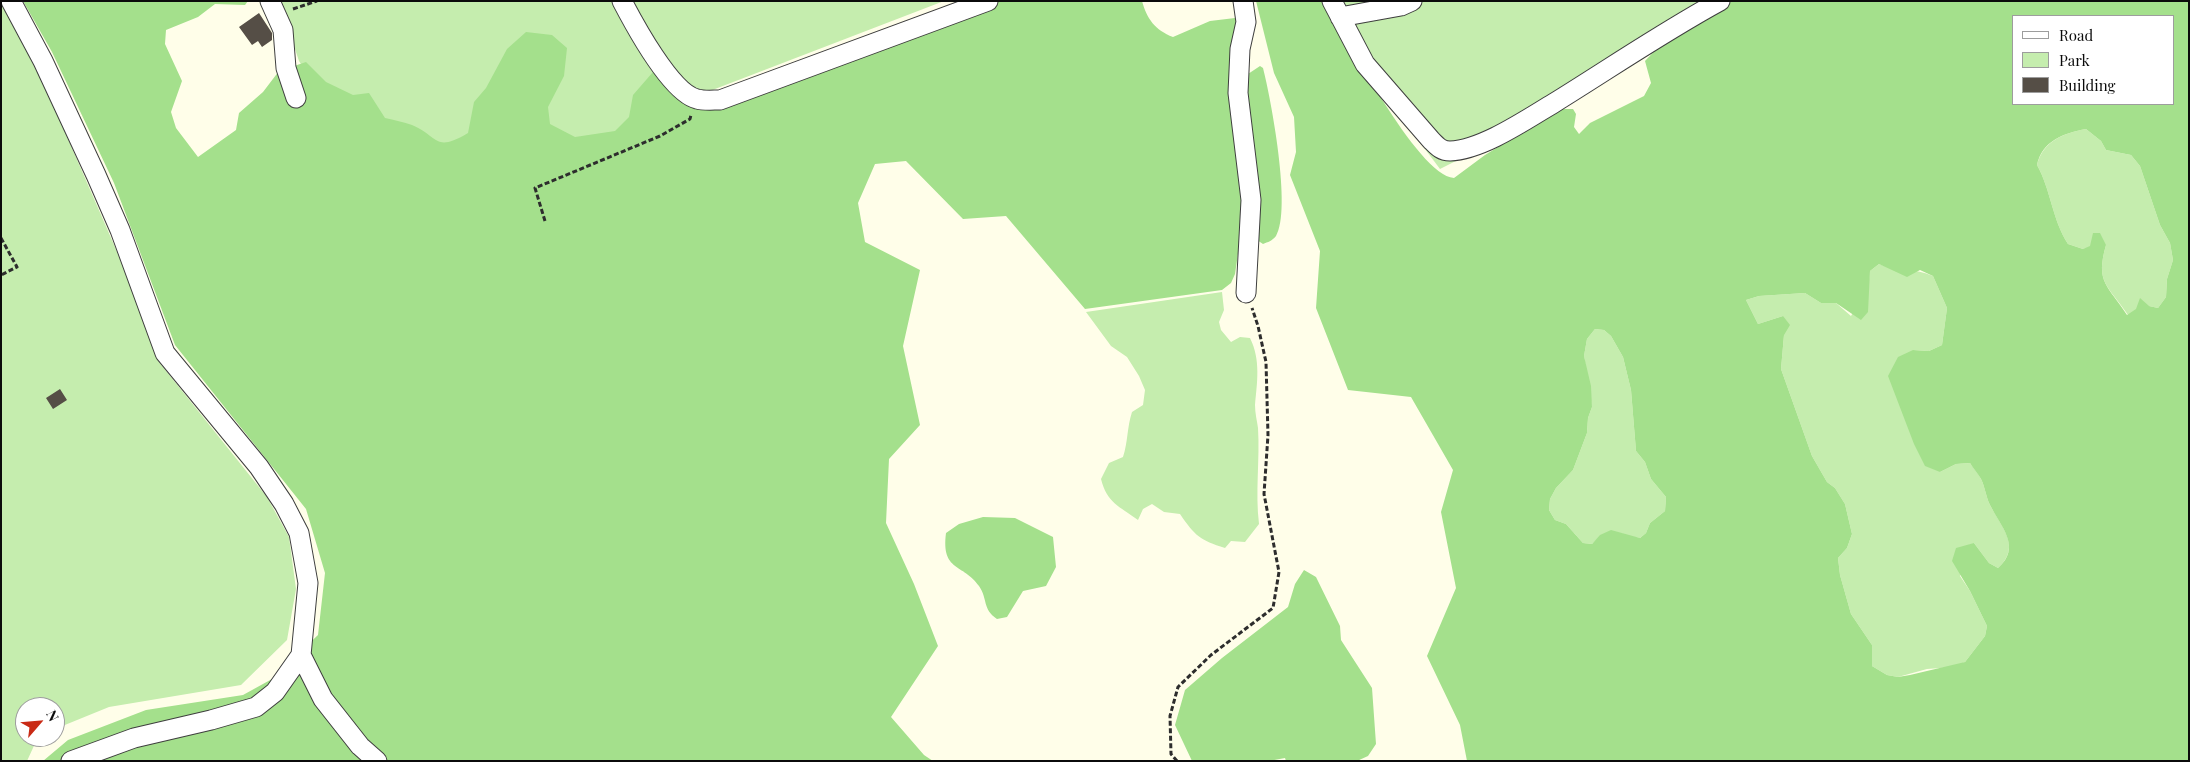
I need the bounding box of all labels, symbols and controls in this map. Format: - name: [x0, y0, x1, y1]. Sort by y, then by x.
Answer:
- legend: [2012, 15, 2175, 105]
- text: Road: [2059, 25, 2093, 45]
- text: Park: [2059, 50, 2090, 70]
- text: Building: [2059, 75, 2115, 95]
- north arrow: [15, 697, 65, 747]
- text: N: [42, 707, 64, 724]

